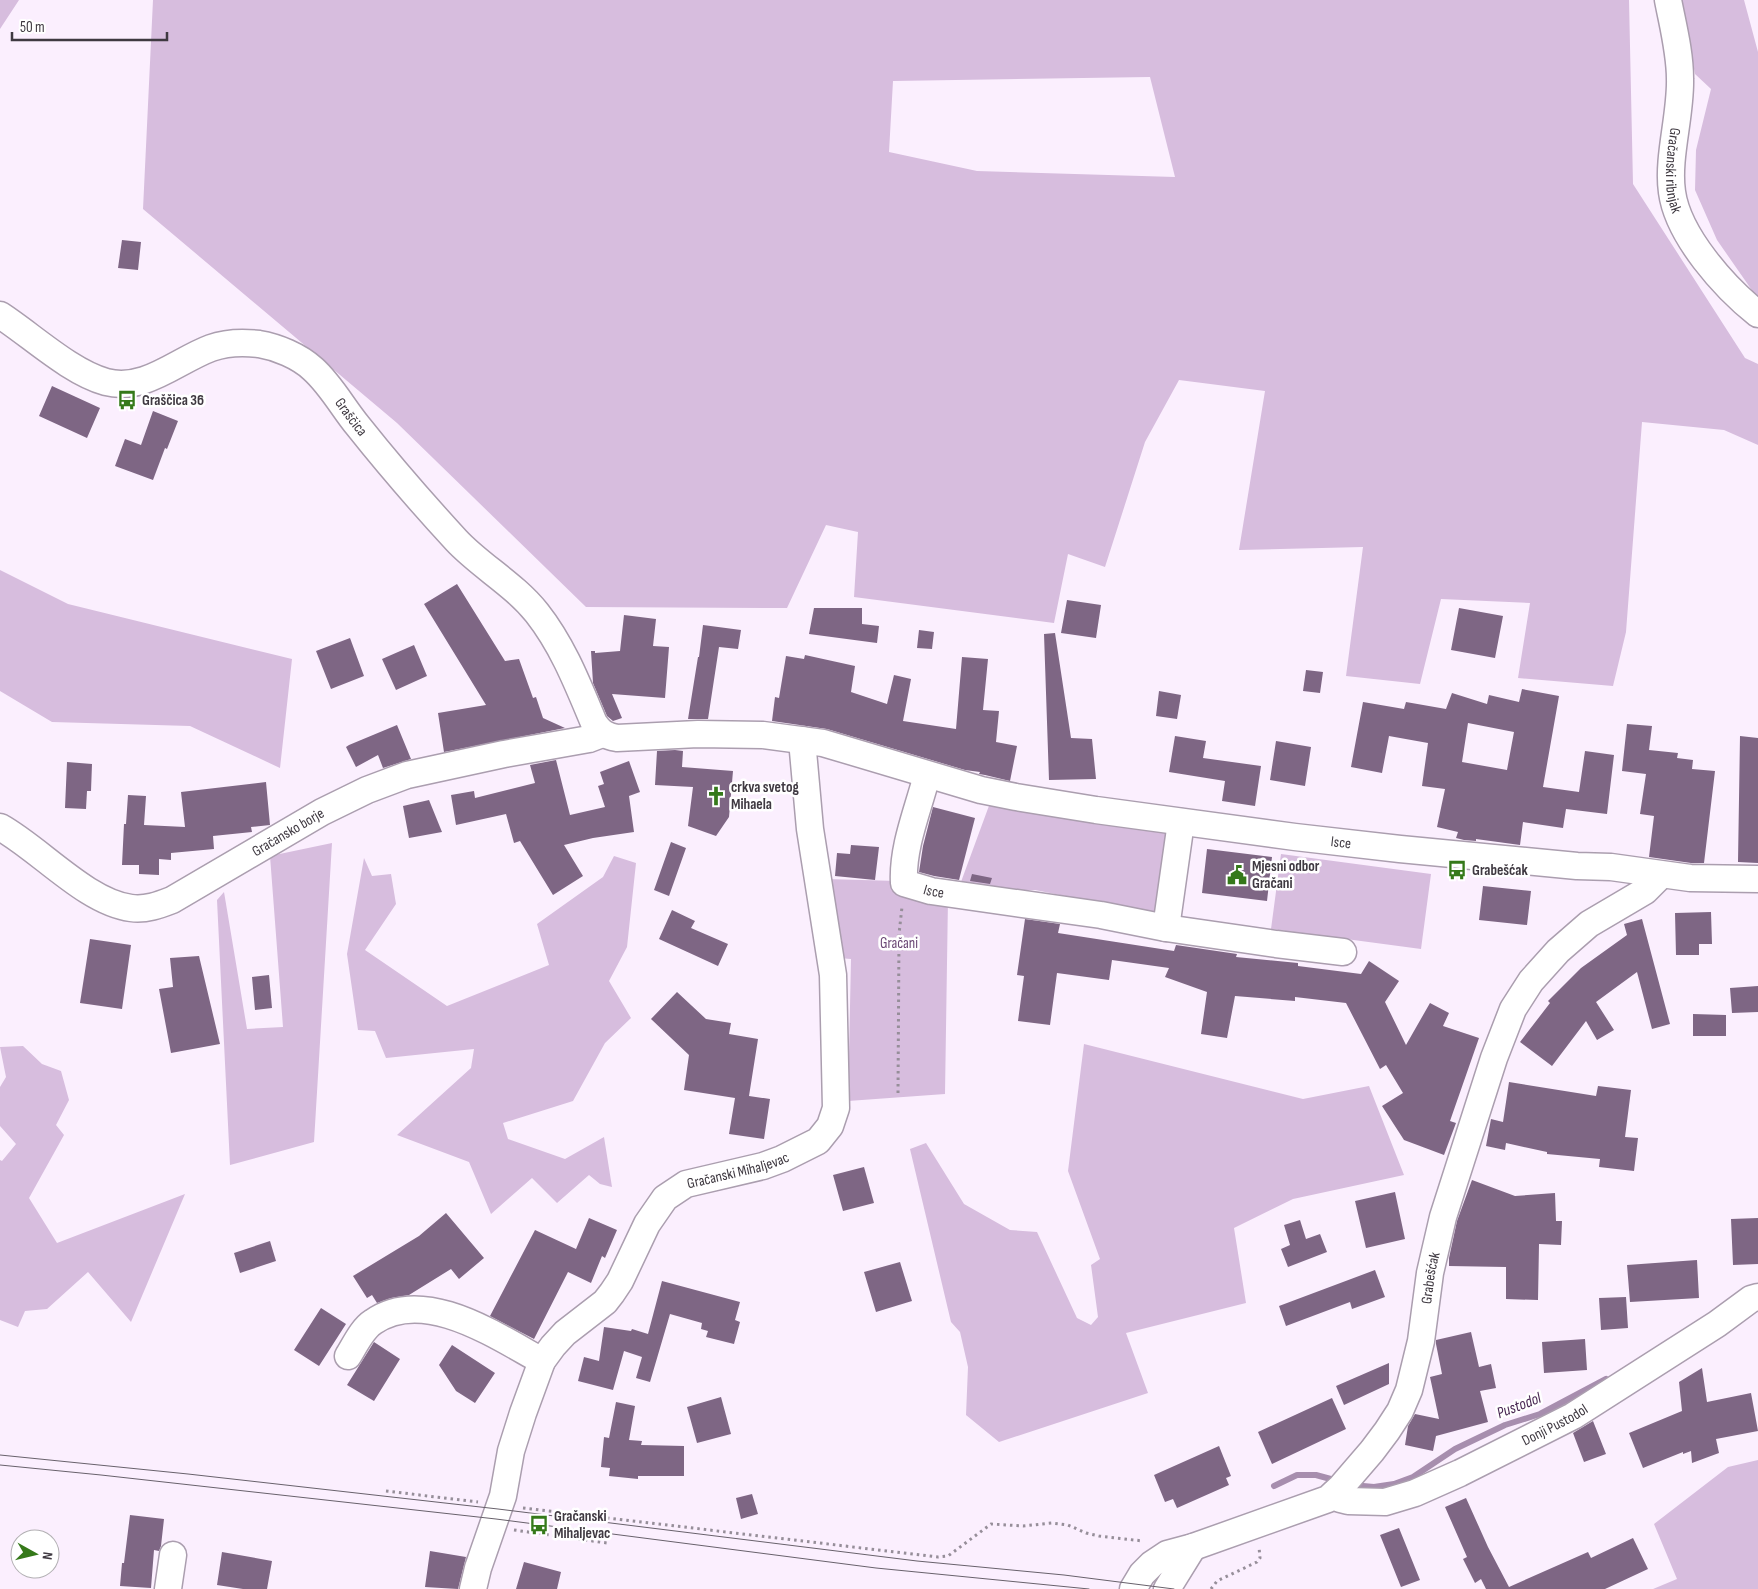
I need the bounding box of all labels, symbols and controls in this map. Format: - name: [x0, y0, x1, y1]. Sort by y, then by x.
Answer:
- scale bar: [12, 10, 168, 42]
- text: 50 m: [20, 18, 45, 37]
- street label: Gračanski ribnjak: [1661, 127, 1686, 216]
- bus stop icon: Graščica 36: [116, 389, 138, 411]
- place label: Graščica 36: [142, 391, 204, 410]
- street label: Graščica: [331, 394, 372, 440]
- place label: crkva svetog Mihaela: [731, 778, 799, 814]
- church icon: crkva svetog Mihaela: [705, 785, 727, 807]
- street label: Gračansko borje: [248, 803, 327, 861]
- street label: Isce: [1330, 832, 1352, 853]
- place label: Mjesni odbor Gračani: [1252, 857, 1320, 893]
- bus stop icon: Grabešćak: [1446, 859, 1468, 881]
- place label: Grabešćak: [1472, 861, 1528, 880]
- public building icon: Mjesni odbor Gračani: [1226, 864, 1248, 886]
- street label: Isce: [921, 880, 945, 902]
- park label: Gračani: [880, 934, 918, 953]
- street label: Gračanski Mihaljevac: [685, 1148, 792, 1193]
- street label: Grabešćak: [1417, 1250, 1444, 1305]
- water label: Pustodol: [1494, 1389, 1545, 1423]
- street label: Donji Pustodol: [1519, 1400, 1591, 1450]
- place label: Gračanski Mihaljevac: [554, 1507, 610, 1543]
- bus stop icon: Gračanski Mihaljevac: [528, 1514, 550, 1536]
- north arrow: [10, 1529, 60, 1579]
- text: N: [38, 1551, 56, 1561]

